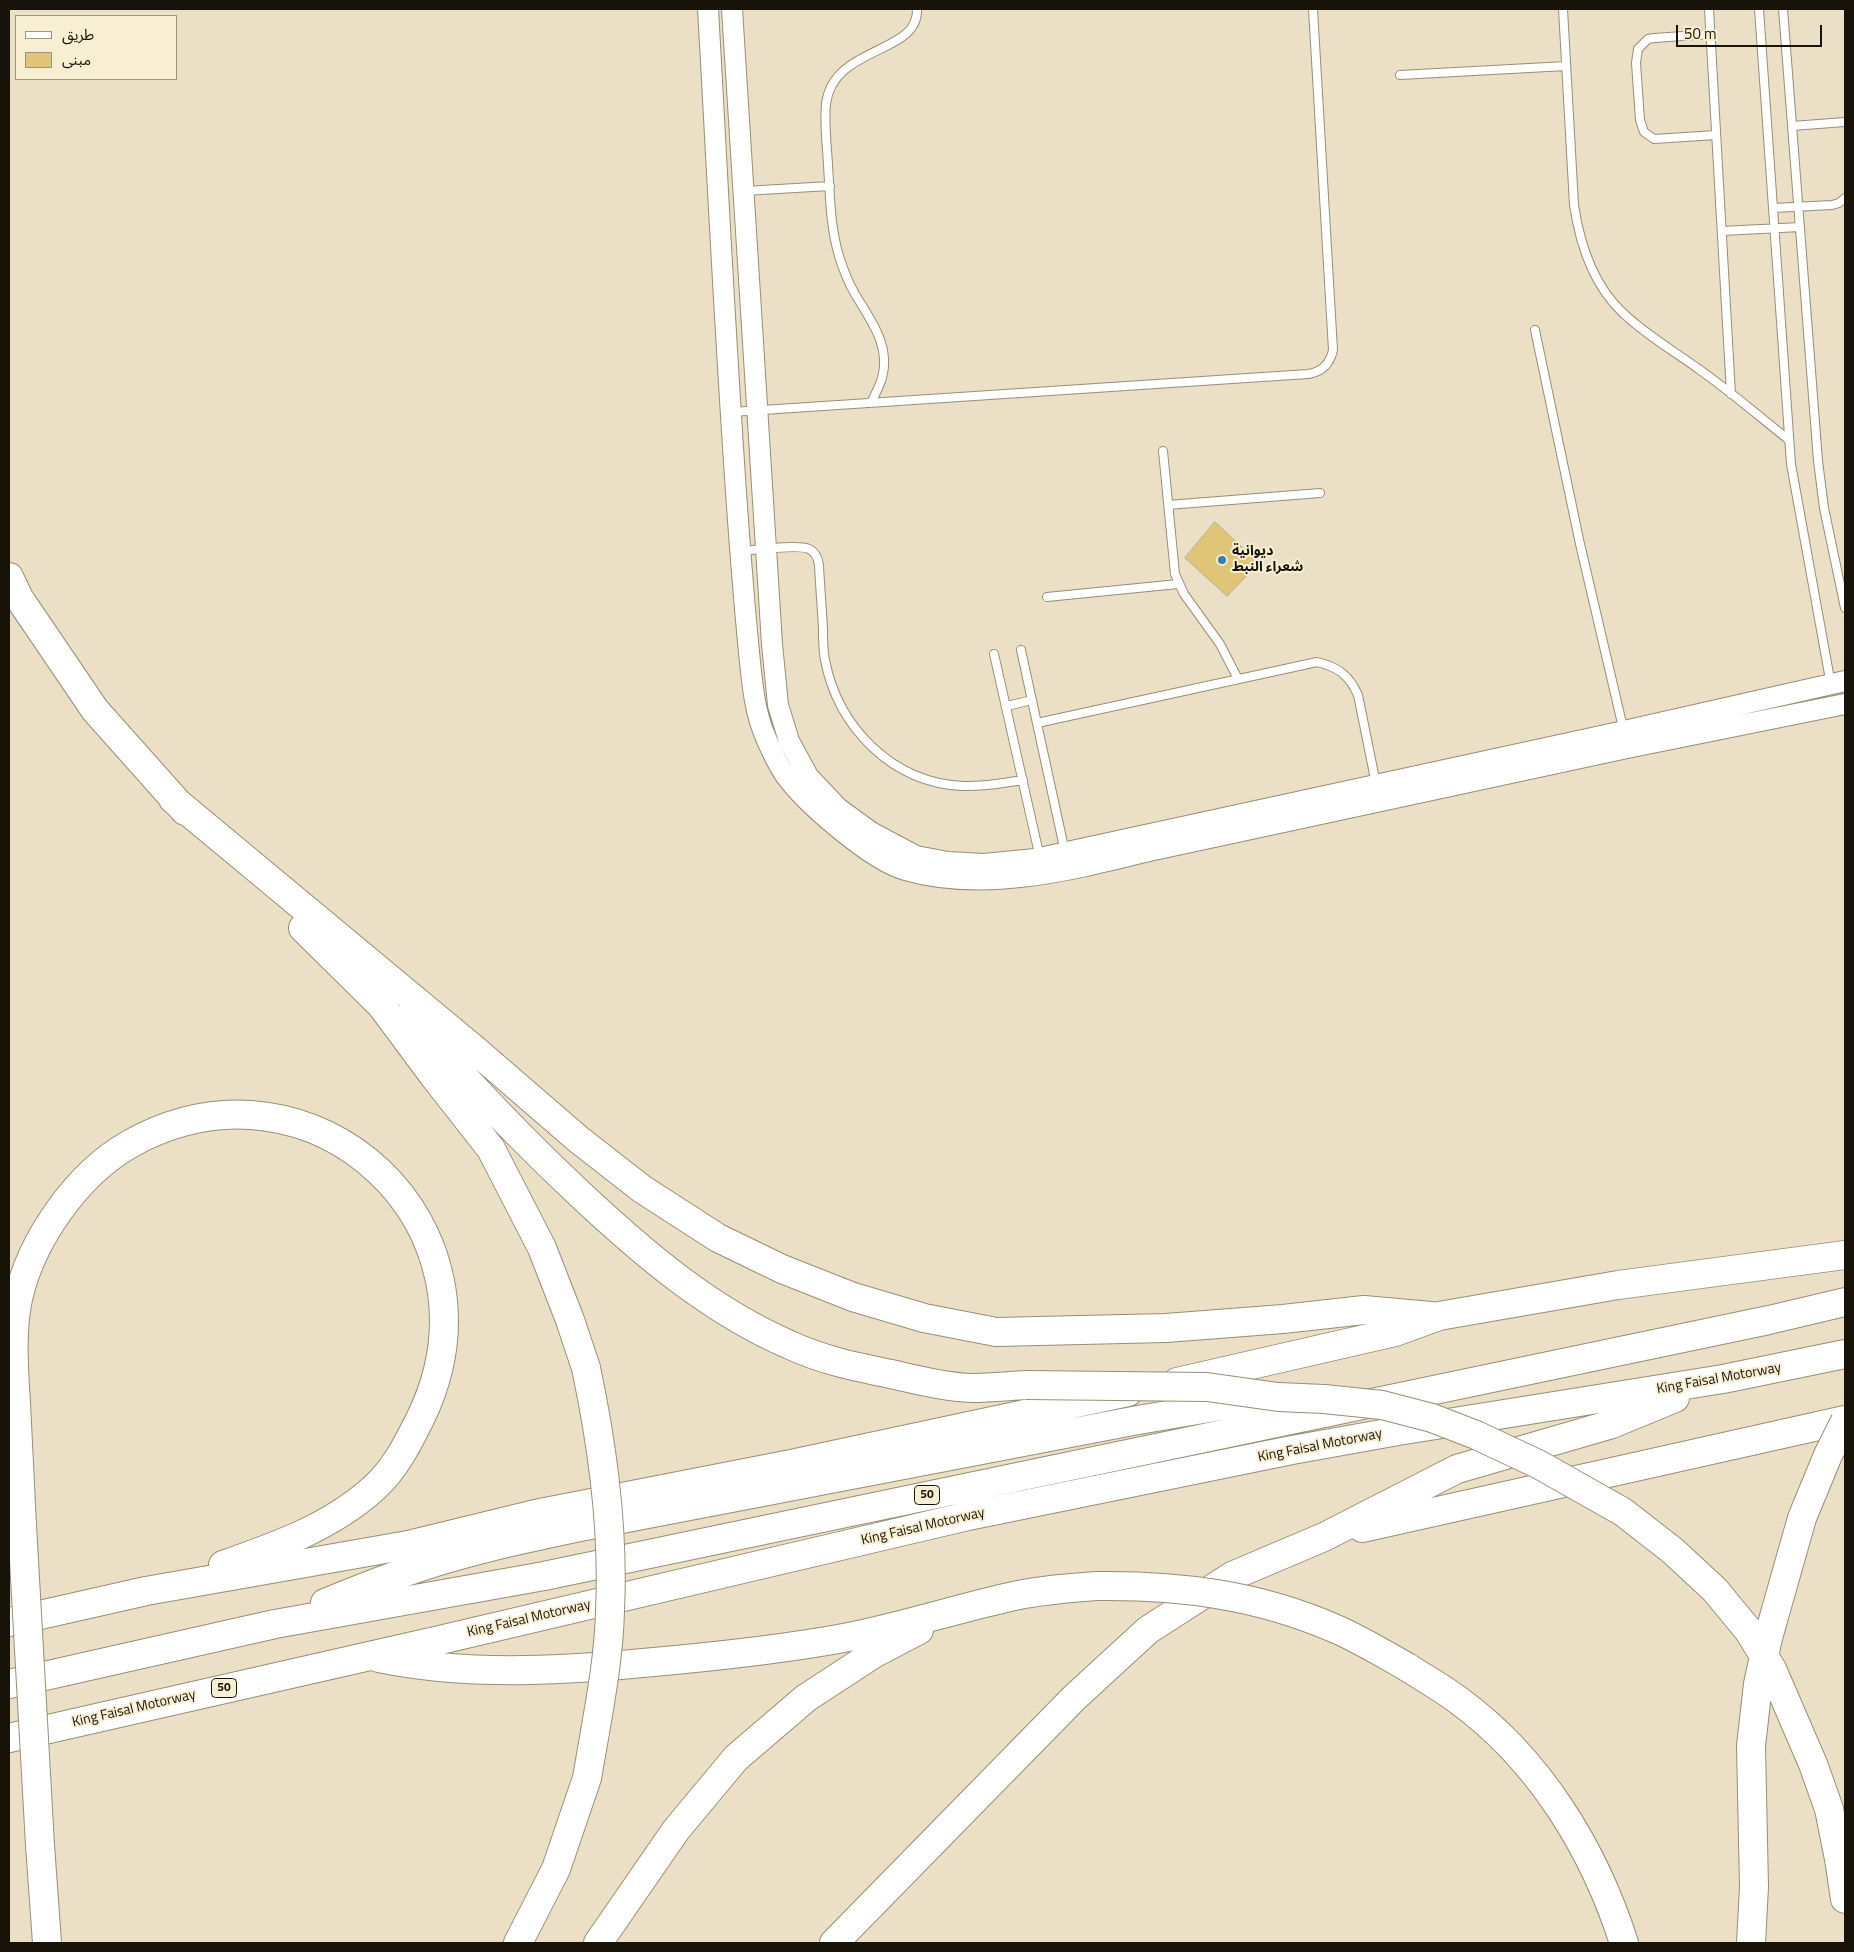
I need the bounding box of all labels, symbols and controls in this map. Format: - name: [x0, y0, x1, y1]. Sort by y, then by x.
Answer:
- legend: [15, 15, 178, 80]
- scale bar: [1679, 15, 1825, 47]
- text: 50 m: [1684, 22, 1717, 45]
- text: طريق: [62, 23, 94, 46]
- text: مبنى: [62, 48, 91, 71]
- place label: ديوانية شعراء النبط: [1232, 544, 1303, 576]
- marker: ديوانية شعراء النبط: [1216, 554, 1228, 566]
- street label: King Faisal Motorway: [1655, 1360, 1783, 1398]
- street label: King Faisal Motorway: [1256, 1426, 1384, 1466]
- road number: 50: [914, 1486, 940, 1504]
- street label: King Faisal Motorway: [860, 1505, 986, 1549]
- street label: King Faisal Motorway: [466, 1597, 592, 1641]
- road number: 50: [212, 1679, 236, 1698]
- street label: King Faisal Motorway: [71, 1687, 197, 1731]

